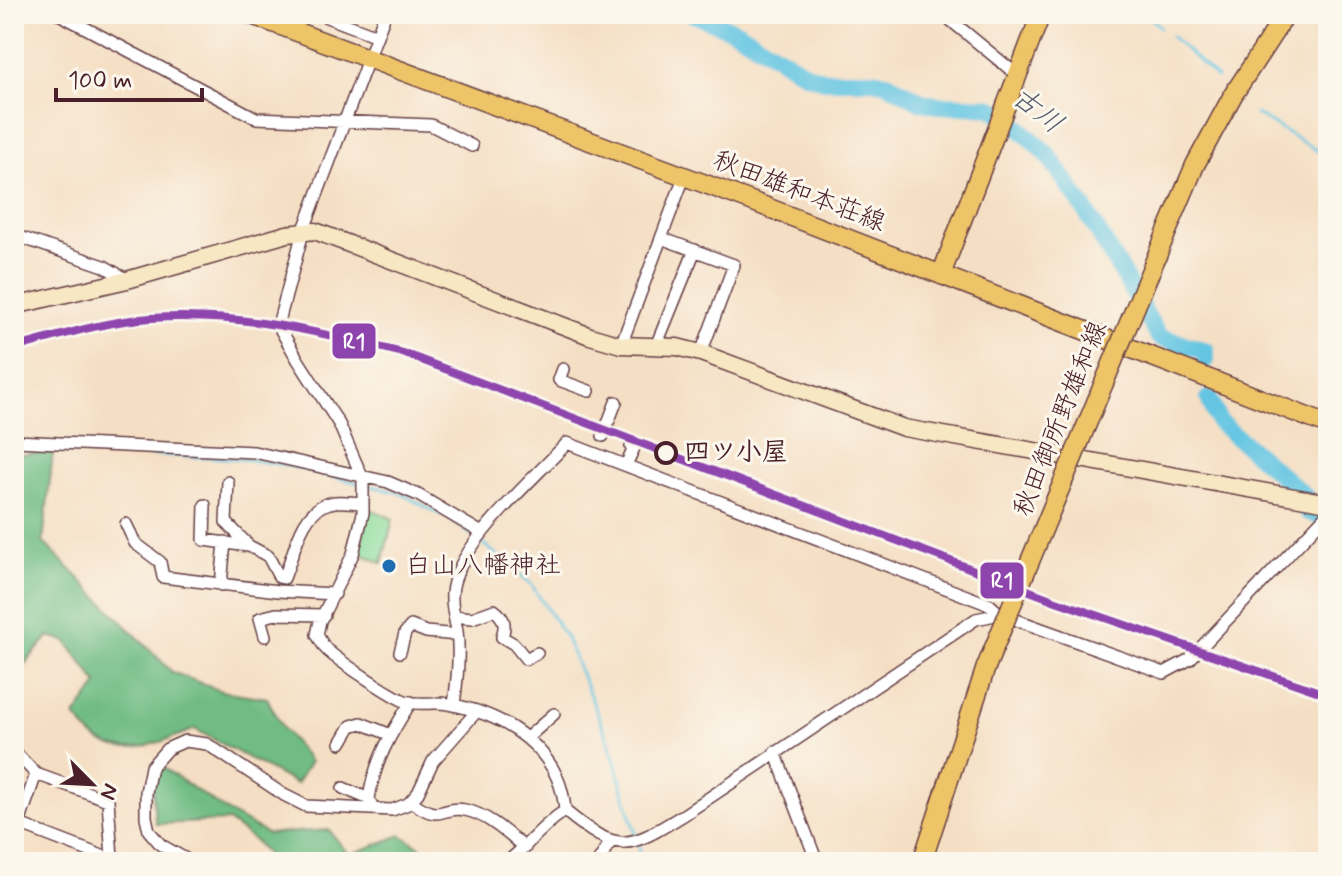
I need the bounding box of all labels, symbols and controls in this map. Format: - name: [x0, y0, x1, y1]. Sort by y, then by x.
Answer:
- scale bar: [56, 52, 202, 102]
- text: 100 m: [68, 66, 132, 97]
- water label: 古川: [1004, 79, 1070, 143]
- street label: 秋田雄和本荘線: [708, 144, 890, 240]
- street label: 秋田御所野雄和線: [1006, 316, 1116, 522]
- line badge: R1: [331, 322, 377, 360]
- text: R1: [343, 329, 365, 357]
- place label: 四ツ小屋: [684, 436, 788, 470]
- marker: 四ツ小屋: [655, 442, 677, 464]
- place label: 白山八幡神社: [405, 549, 561, 583]
- marker: 白山八幡神社: [380, 557, 398, 575]
- line badge: R1: [979, 561, 1025, 600]
- text: R1: [991, 568, 1013, 596]
- north arrow: [52, 744, 132, 824]
- text: N: [93, 779, 124, 804]

